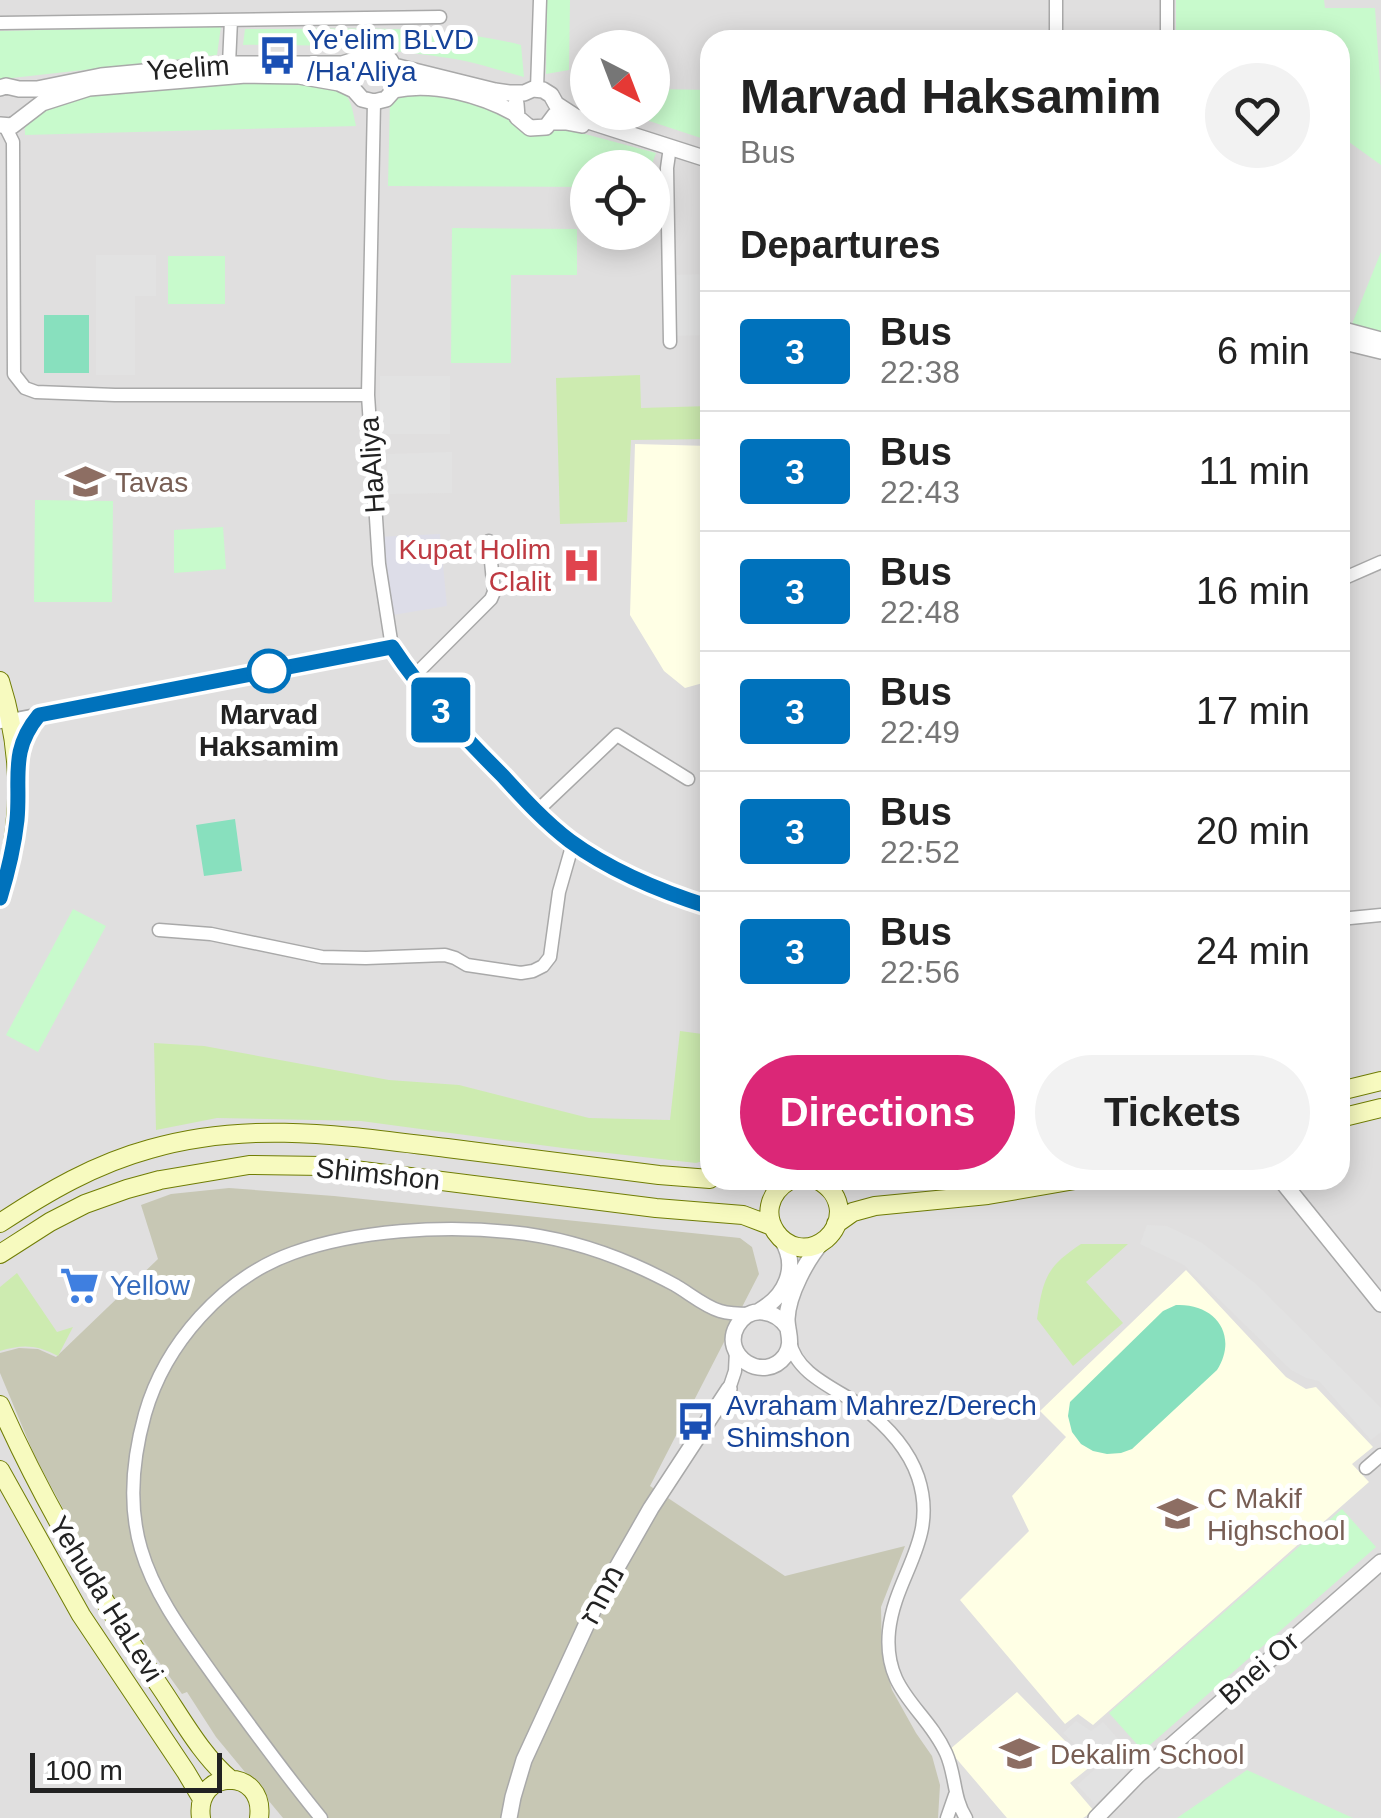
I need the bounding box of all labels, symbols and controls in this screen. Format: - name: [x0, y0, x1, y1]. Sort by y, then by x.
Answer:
- place label: Ye'elim BLVD /Ha'Aliya: [307, 24, 474, 87]
- north arrow: [570, 30, 670, 130]
- map controls: [570, 30, 670, 250]
- bus stop icon: Ye'elim BLVD /Ha'Aliya: [256, 34, 298, 76]
- street label: Yeelim: [146, 50, 230, 86]
- button: heart: [1205, 63, 1310, 168]
- text: Marvad Haksamim: [740, 70, 1162, 123]
- text: Bus: [740, 134, 795, 170]
- button: locate: [570, 150, 670, 250]
- text: Departures: [740, 224, 941, 266]
- text: Bus: [880, 311, 952, 353]
- text: 6 min: [1217, 330, 1310, 372]
- text: 3: [785, 332, 805, 371]
- text: 22:38: [880, 354, 960, 390]
- street label: HaAliya: [353, 415, 391, 514]
- text: Bus: [880, 431, 952, 473]
- text: 11 min: [1199, 450, 1310, 492]
- text: 3: [785, 452, 805, 491]
- school or university icon: Tavas: [64, 461, 106, 503]
- place label: Tavas: [115, 467, 188, 498]
- text: 22:43: [880, 474, 960, 510]
- place label: Kupat Holim Clalit: [398, 534, 551, 597]
- hospital icon: Kupat Holim Clalit: [560, 544, 602, 586]
- text: Bus: [880, 551, 952, 593]
- text: 16 min: [1196, 570, 1310, 612]
- text: 3: [785, 572, 805, 611]
- text: 22:48: [880, 594, 960, 630]
- marker: Marvad Haksamim: [248, 650, 290, 692]
- text: Bus: [880, 671, 952, 713]
- line badge: 3: [408, 678, 474, 742]
- text: 17 min: [1196, 690, 1310, 732]
- text: 3: [431, 691, 451, 730]
- text: 3: [785, 692, 805, 731]
- place label: Marvad Haksamim: [199, 699, 339, 762]
- text: 22:49: [880, 714, 960, 750]
- text: Bus: [880, 791, 952, 833]
- text: 20 min: [1196, 810, 1310, 852]
- text: 3: [785, 812, 805, 851]
- text: 22:52: [880, 834, 960, 870]
- text: Bus: [880, 911, 952, 953]
- text: 24 min: [1196, 930, 1310, 972]
- text: 3: [785, 932, 805, 971]
- text: 22:56: [880, 954, 960, 990]
- button: Directions: [740, 1055, 1015, 1170]
- button: Tickets: [1035, 1055, 1310, 1170]
- street label: Shimshon: [314, 1152, 442, 1196]
- supermarket icon: Yellow: [59, 1264, 101, 1306]
- place label: Yellow: [110, 1270, 191, 1301]
- place label: Avraham Mahrez/Derech Shimshon: [726, 1390, 1037, 1453]
- bus stop icon: Avraham Mahrez/Derech Shimshon: [675, 1400, 717, 1442]
- place label: C Makif Highschool: [1207, 1483, 1346, 1546]
- school or university icon: C Makif Highschool: [1156, 1493, 1198, 1535]
- street label: Yehuda HaLevi: [43, 1511, 169, 1687]
- street label: מחרז: [574, 1560, 630, 1630]
- street label: Bnei Or: [1213, 1625, 1305, 1711]
- school or university icon: Dekalim School: [999, 1733, 1041, 1775]
- place label: Dekalim School: [1050, 1739, 1245, 1770]
- scale bar: [30, 1748, 222, 1792]
- text: 100 m: [45, 1755, 123, 1786]

